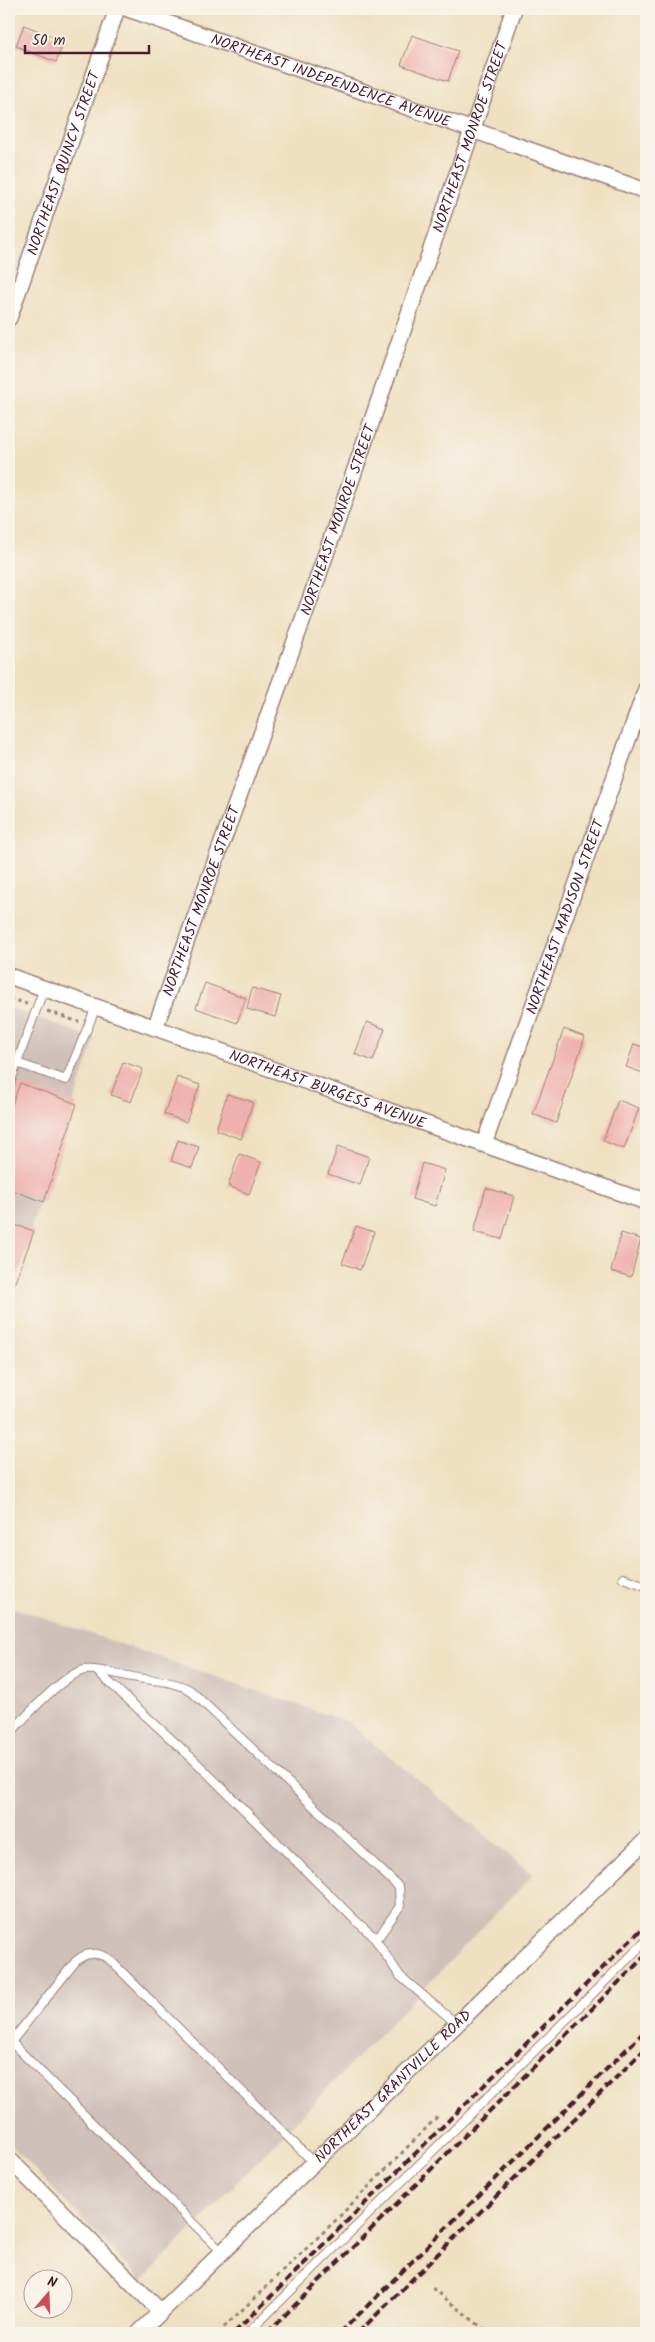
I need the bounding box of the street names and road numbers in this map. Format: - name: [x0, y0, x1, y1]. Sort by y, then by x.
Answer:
- street label: NORTHEAST INDEPENDENCE AVENUE: [207, 28, 455, 135]
- street label: NORTHEAST MONROE STREET: [427, 37, 515, 236]
- street label: NORTHEAST QUINCY STREET: [21, 66, 108, 259]
- street label: NORTHEAST MONROE STREET: [294, 420, 383, 619]
- street label: NORTHEAST MONROE STREET: [156, 801, 248, 1000]
- street label: NORTHEAST MADISON STREET: [520, 815, 612, 1018]
- street label: NORTHEAST BURGESS AVENUE: [226, 1044, 430, 1136]
- street label: NORTHEAST GRANTVILLE ROAD: [309, 2004, 478, 2169]

